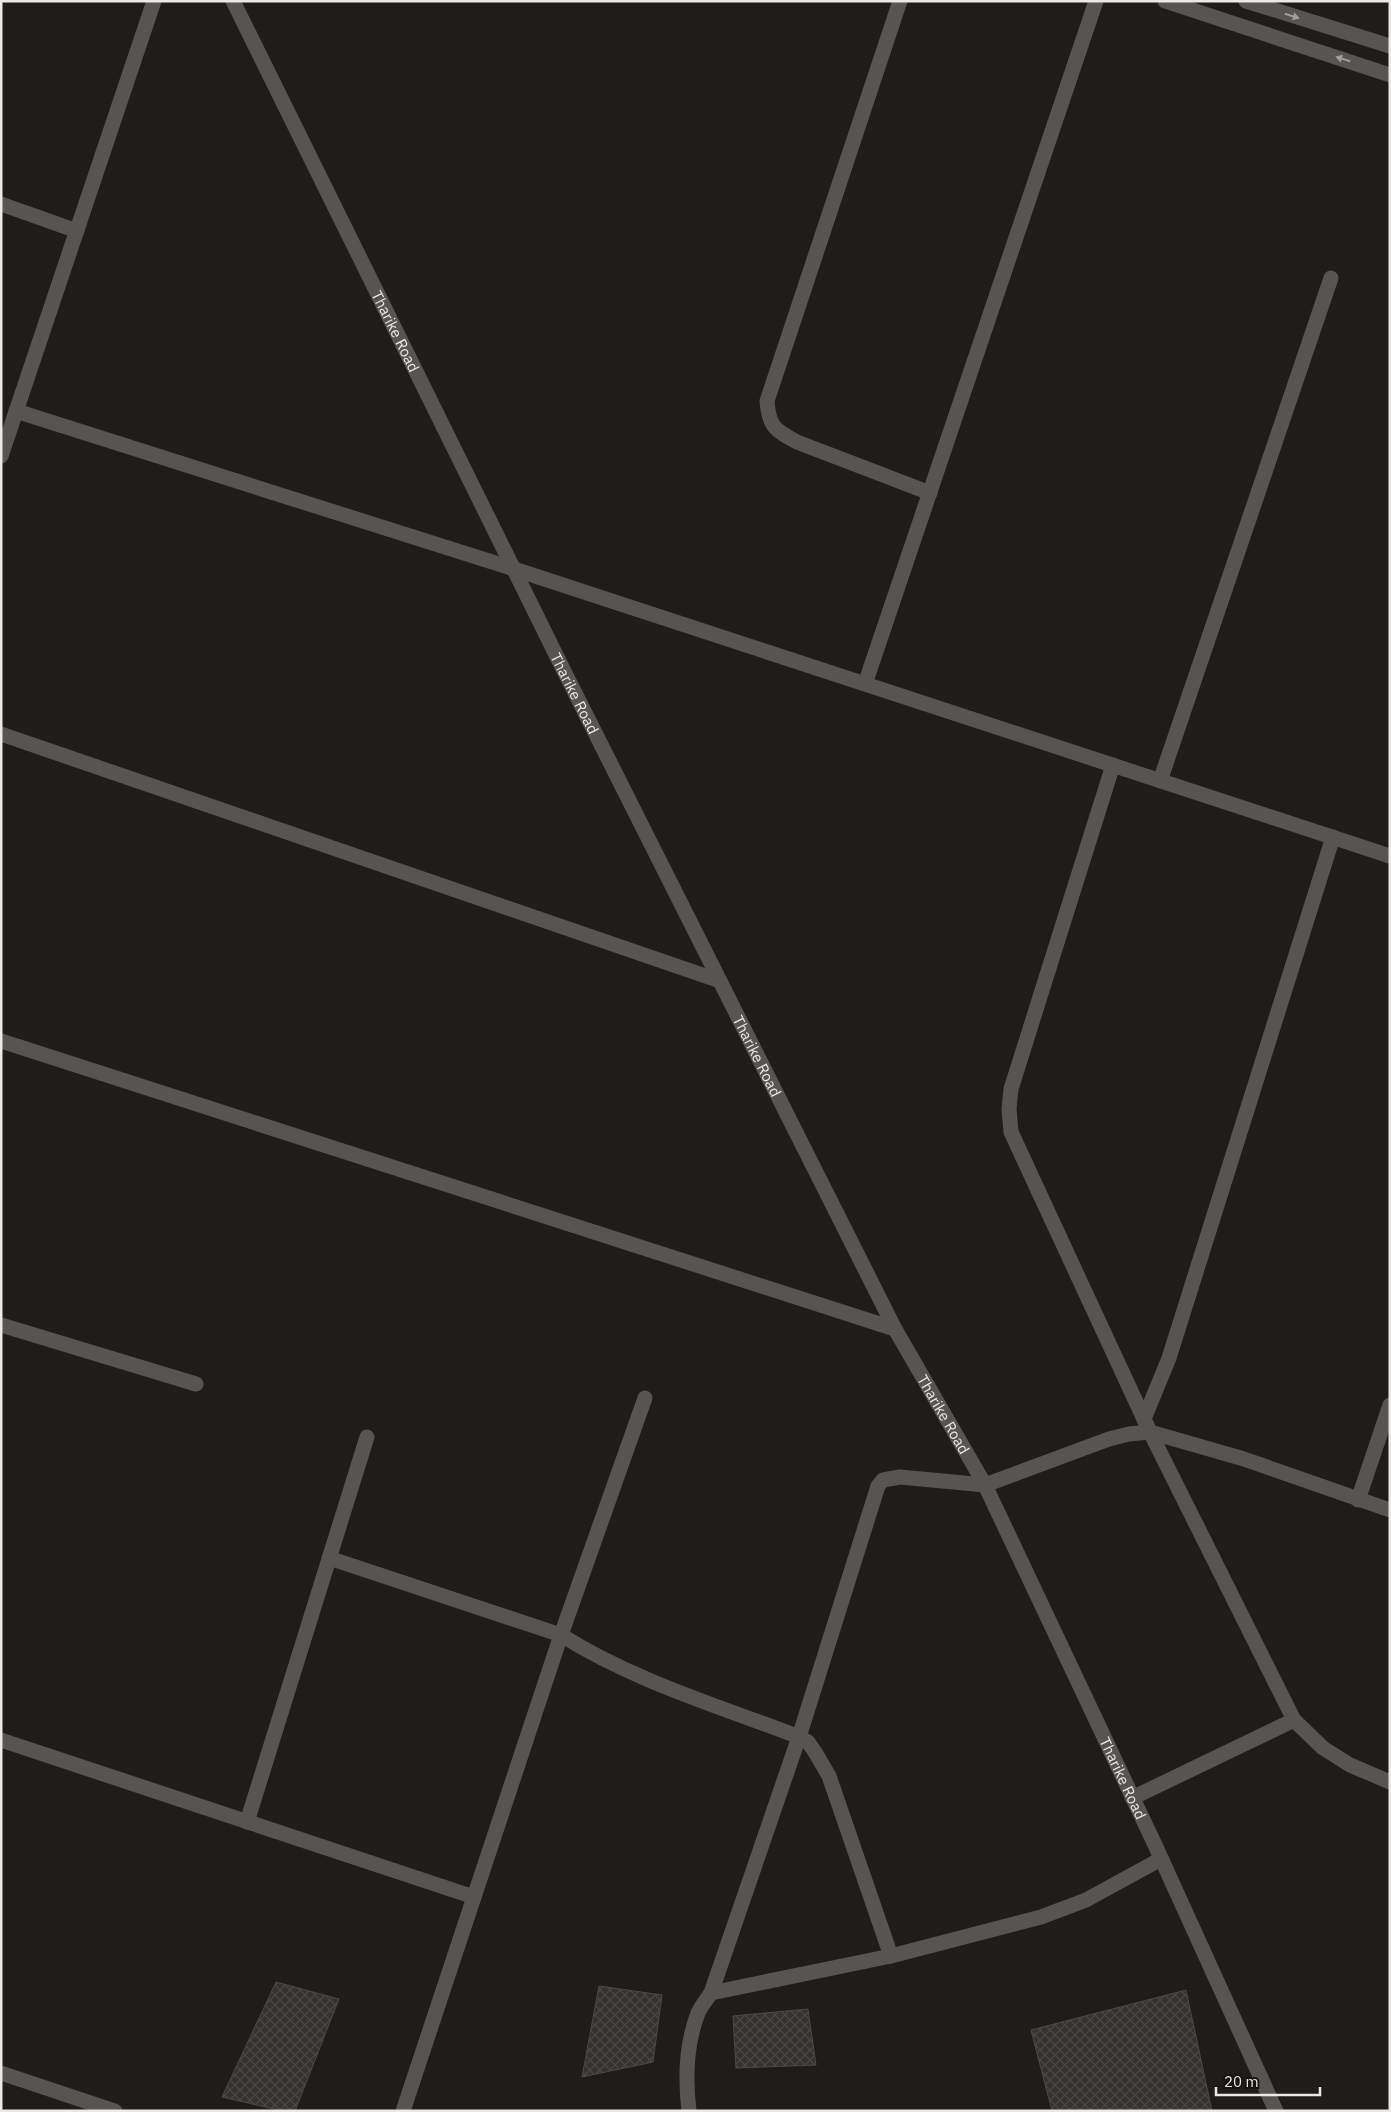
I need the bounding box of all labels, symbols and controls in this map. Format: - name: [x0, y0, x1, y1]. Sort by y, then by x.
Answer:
- one-way arrow: [1285, 12, 1300, 20]
- one-way arrow: [1336, 55, 1351, 63]
- street label: Tharike Road: [368, 287, 424, 375]
- street label: Tharike Road: [547, 649, 603, 737]
- street label: Tharike Road: [729, 1012, 786, 1100]
- street label: Tharike Road: [914, 1371, 974, 1457]
- street label: Tharike Road: [1096, 1734, 1151, 1822]
- scale bar: [1216, 2064, 1320, 2096]
- text: 20 m: [1224, 2072, 1259, 2091]

